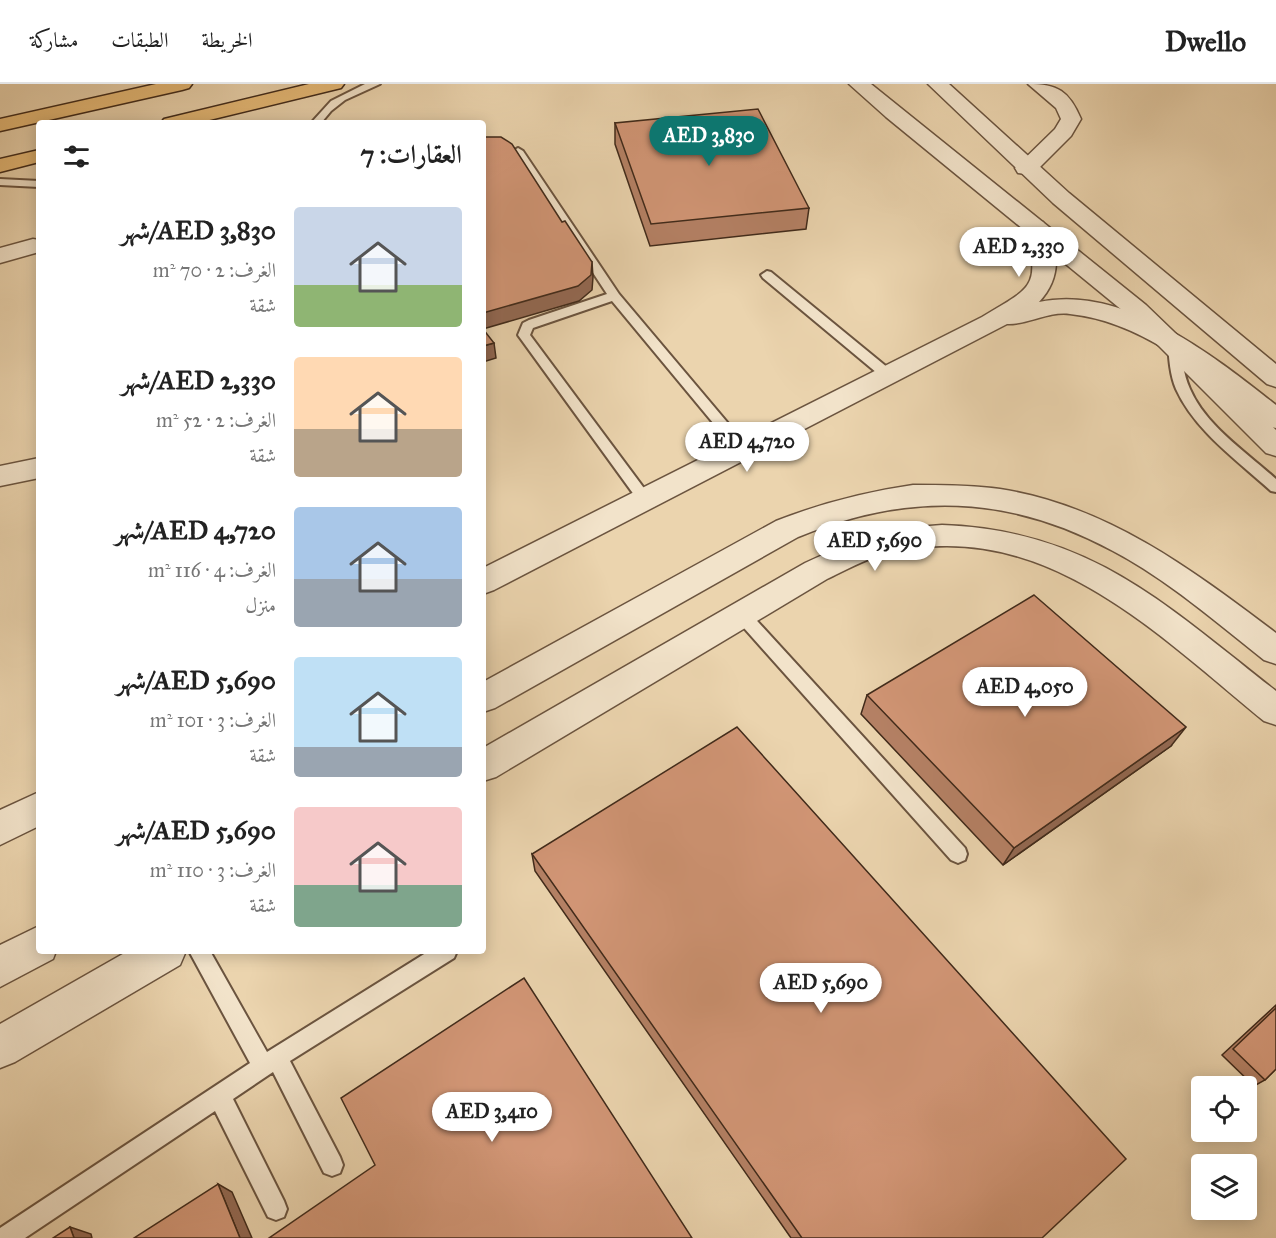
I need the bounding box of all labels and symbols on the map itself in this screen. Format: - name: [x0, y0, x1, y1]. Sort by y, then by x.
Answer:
- pin: AED 3,830: [640, 116, 778, 167]
- pin: AED 2,330: [950, 227, 1088, 278]
- pin: AED 4,720: [678, 422, 816, 473]
- pin: AED 5,690: [806, 521, 944, 572]
- pin: AED 4,050: [956, 667, 1094, 718]
- pin: AED 5,690: [752, 963, 890, 1014]
- pin: AED 3,410: [423, 1092, 561, 1143]

